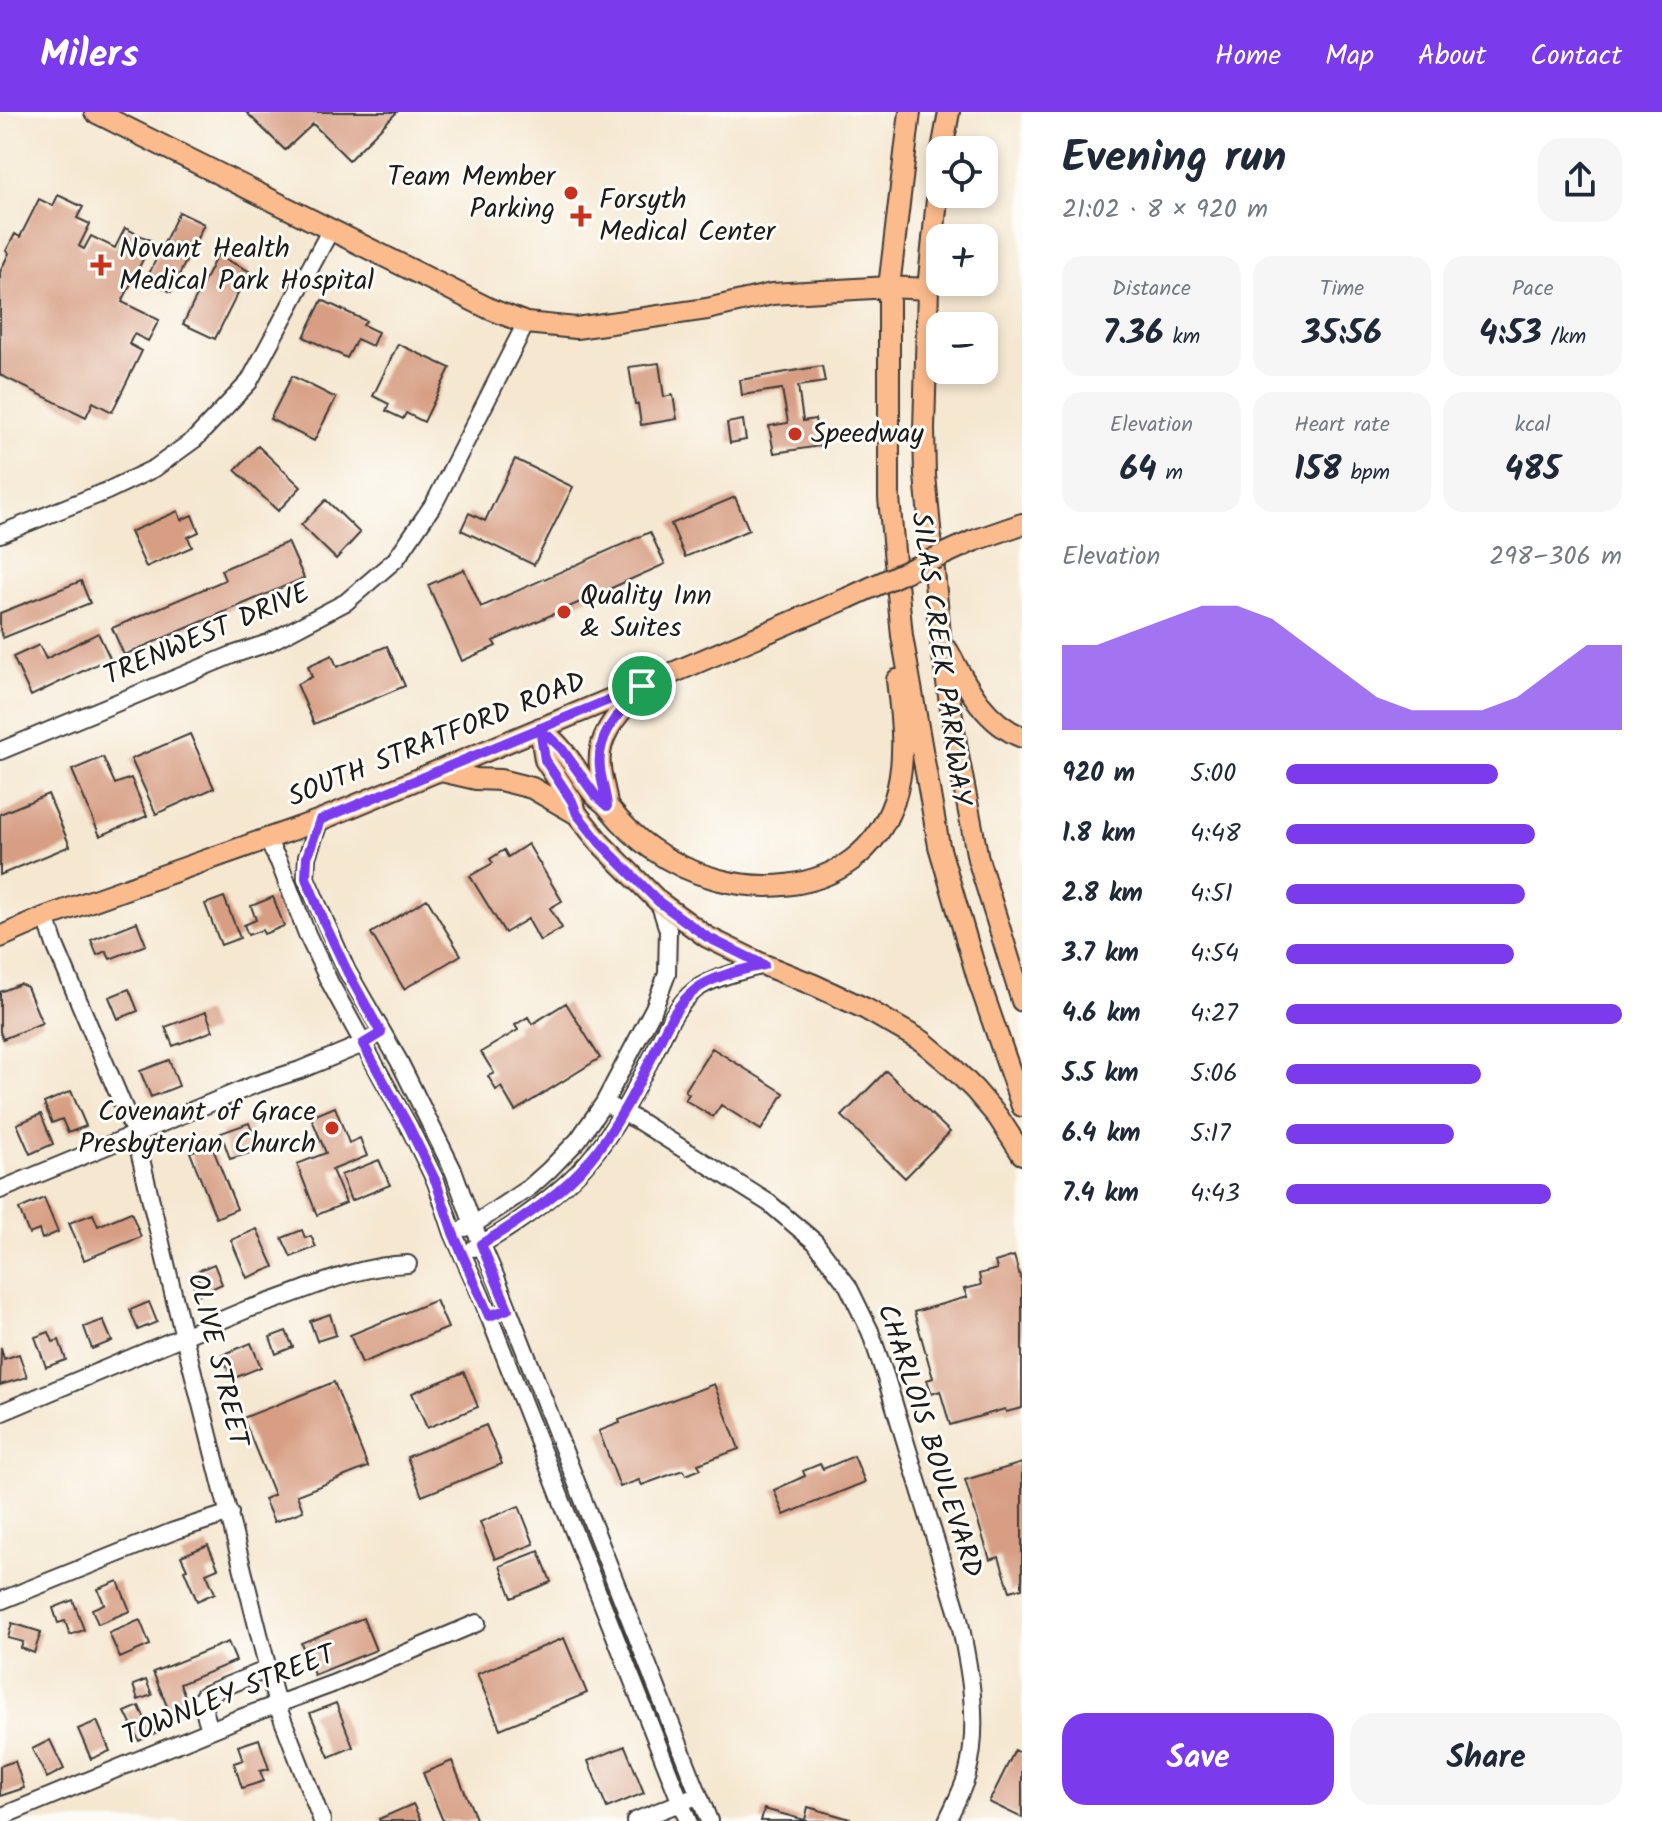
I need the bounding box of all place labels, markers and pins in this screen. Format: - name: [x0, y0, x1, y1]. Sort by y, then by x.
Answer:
- place label: Team Member Parking: [387, 155, 557, 232]
- place label: Forsyth Medical Center: [599, 178, 777, 255]
- marker: Team Member Parking: [562, 184, 580, 202]
- marker: Forsyth Medical Center: [570, 205, 592, 227]
- place label: Novant Health Medical Park Hospital: [119, 227, 374, 304]
- marker: Novant Health Medical Park Hospital: [90, 254, 112, 276]
- place label: Speedway: [811, 412, 924, 457]
- marker: Speedway: [786, 425, 804, 443]
- place label: Quality Inn & Suites: [580, 574, 712, 651]
- marker: Quality Inn & Suites: [555, 603, 573, 621]
- pin: [608, 652, 676, 720]
- place label: Covenant of Grace Presbyterian Church: [79, 1090, 316, 1167]
- marker: Covenant of Grace Presbyterian Church: [323, 1119, 341, 1137]

